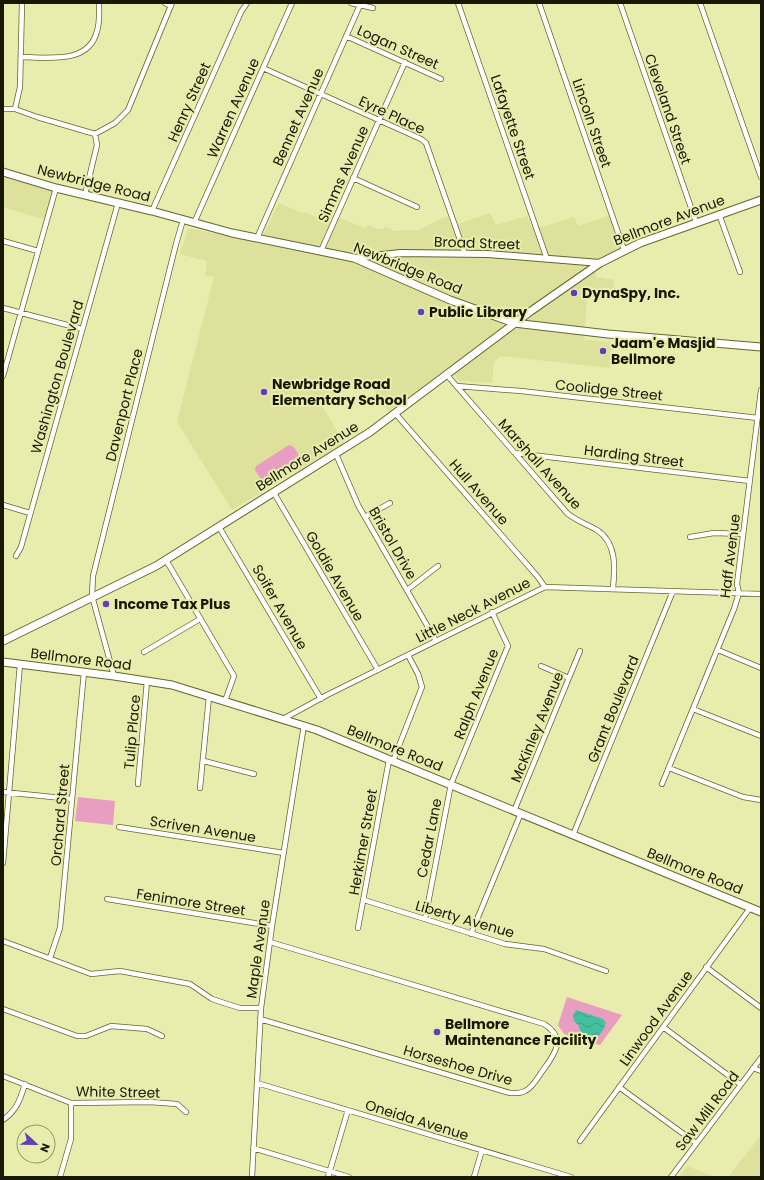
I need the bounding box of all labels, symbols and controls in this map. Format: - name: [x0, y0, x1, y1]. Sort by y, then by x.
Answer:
- street label: Logan Street: [354, 20, 442, 74]
- street label: Cleveland Street: [640, 51, 696, 167]
- street label: Warren Avenue: [202, 55, 264, 161]
- street label: Henry Street: [163, 59, 215, 145]
- street label: Bennet Avenue: [267, 65, 329, 169]
- street label: Lafayette Street: [486, 72, 540, 182]
- street label: Lincoln Street: [567, 76, 617, 170]
- street label: Eyre Place: [356, 91, 429, 139]
- street label: Simms Avenue: [313, 122, 373, 226]
- street label: Newbridge Road: [35, 159, 153, 207]
- street label: Bellmore Avenue: [610, 189, 728, 250]
- street label: Broad Street: [433, 231, 521, 255]
- street label: Newbridge Road: [351, 237, 465, 299]
- place label: DynaSpy, Inc.: [582, 283, 680, 303]
- marker: DynaSpy, Inc.: [569, 288, 579, 298]
- street label: Washington Boulevard: [26, 298, 88, 456]
- place label: Public Library: [429, 302, 527, 322]
- marker: Public Library: [416, 307, 426, 317]
- place label: Jaam'e Masjid Bellmore: [611, 333, 716, 369]
- street label: Davenport Place: [100, 346, 148, 463]
- marker: Jaam'e Masjid Bellmore: [598, 346, 608, 356]
- place label: Newbridge Road Elementary School: [272, 374, 407, 410]
- street label: Coolidge Street: [554, 374, 664, 406]
- marker: Newbridge Road Elementary School: [259, 387, 269, 397]
- street label: Marshall Avenue: [494, 414, 586, 514]
- street label: Bellmore Avenue: [252, 416, 362, 496]
- street label: Harding Street: [583, 440, 685, 472]
- street label: Hull Avenue: [445, 455, 514, 530]
- street label: Bristol Drive: [364, 503, 422, 583]
- street label: Haff Avenue: [715, 512, 745, 599]
- street label: Goldie Avenue: [301, 527, 369, 625]
- street label: Soifer Avenue: [247, 561, 313, 654]
- street label: Little Neck Avenue: [412, 572, 534, 648]
- place label: Income Tax Plus: [114, 594, 231, 614]
- marker: Income Tax Plus: [101, 599, 111, 609]
- street label: Bellmore Road: [29, 643, 133, 675]
- street label: Ralph Avenue: [449, 645, 503, 742]
- street label: Grant Boulevard: [582, 652, 644, 766]
- street label: McKinley Avenue: [506, 668, 568, 785]
- street label: Tulip Place: [119, 694, 145, 770]
- street label: Bellmore Road: [344, 720, 446, 776]
- street label: Orchard Street: [46, 763, 74, 867]
- street label: Herkimer Street: [344, 787, 382, 897]
- street label: Cedar Lane: [412, 796, 447, 879]
- street label: Scriven Avenue: [149, 811, 258, 847]
- street label: Bellmore Road: [644, 843, 746, 899]
- street label: Fenimore Street: [135, 884, 247, 920]
- street label: Liberty Avenue: [413, 895, 517, 943]
- street label: Maple Avenue: [241, 898, 275, 1000]
- street label: Linwood Avenue: [615, 966, 698, 1070]
- place label: Bellmore Maintenance Facility: [445, 1014, 596, 1050]
- marker: Bellmore Maintenance Facility: [432, 1027, 442, 1037]
- street label: Horseshoe Drive: [401, 1040, 515, 1090]
- street label: Saw Mill Road: [670, 1067, 744, 1155]
- street label: White Street: [76, 1081, 160, 1103]
- street label: Oneida Avenue: [363, 1095, 472, 1145]
- north arrow: [16, 1124, 56, 1164]
- text: N: [36, 1141, 54, 1155]

